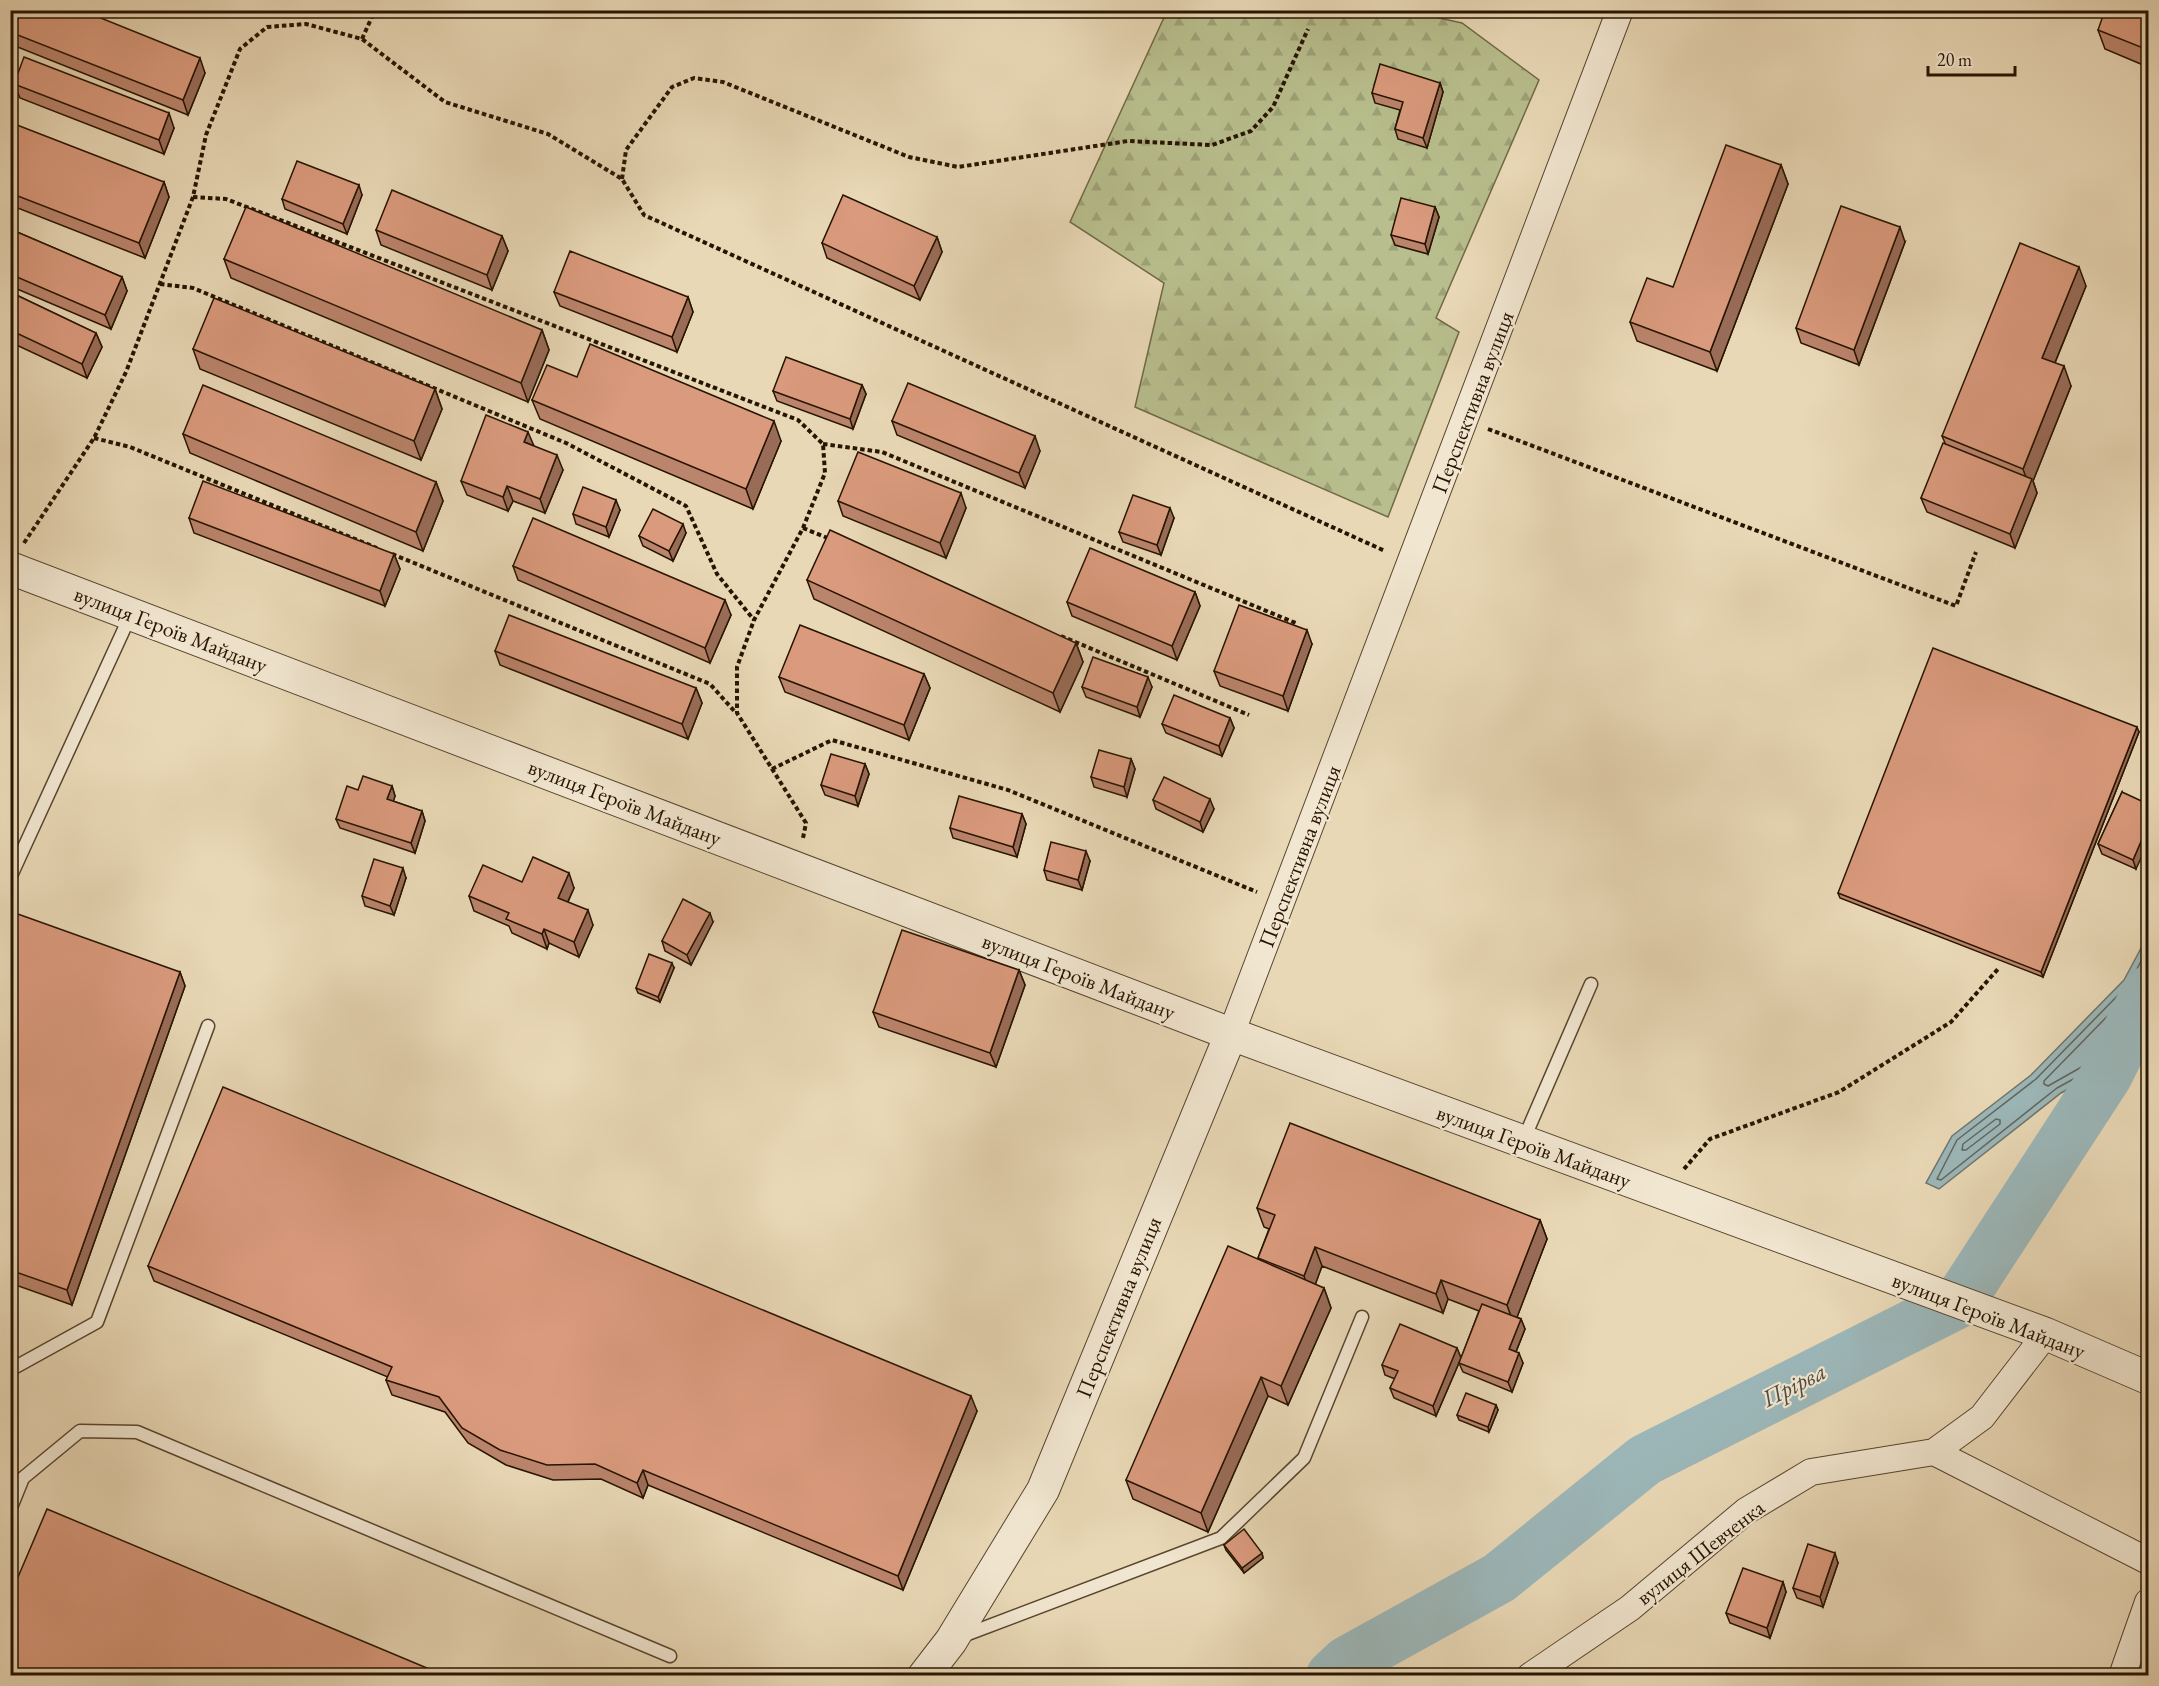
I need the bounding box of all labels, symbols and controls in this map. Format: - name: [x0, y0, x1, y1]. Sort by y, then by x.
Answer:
- scale bar: [1928, 39, 2015, 77]
- text: 20 m: [1937, 48, 1972, 71]
- street label: Перспективна вулиця: [1424, 307, 1521, 497]
- street label: вулиця Героїв Майдану: [70, 579, 272, 680]
- street label: вулиця Героїв Майдану: [524, 752, 726, 853]
- street label: Перспективна вулиця: [1251, 761, 1348, 951]
- street label: вулиця Героїв Майдану: [978, 926, 1180, 1027]
- street label: вулиця Героїв Майдану: [1433, 1098, 1635, 1195]
- street label: Перспективна вулиця: [1069, 1212, 1168, 1402]
- street label: вулиця Героїв Майдану: [1888, 1265, 2090, 1366]
- water label: Прірва: [1756, 1355, 1831, 1414]
- street label: вулиця Шевченка: [1630, 1493, 1771, 1612]

